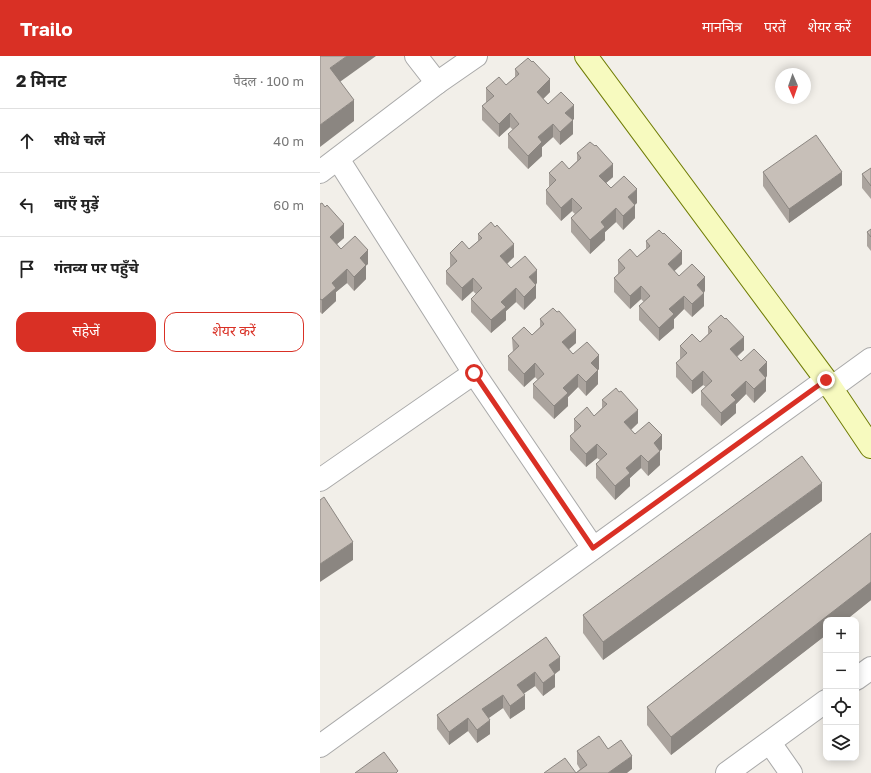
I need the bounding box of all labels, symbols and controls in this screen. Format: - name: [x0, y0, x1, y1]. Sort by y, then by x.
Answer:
- text: Trailo: [20, 17, 73, 40]
- text: मानचित्र: [702, 18, 742, 35]
- text: परतें: [764, 18, 786, 35]
- text: शेयर करें: [808, 18, 851, 35]
- north arrow: [775, 68, 811, 104]
- text: 2 मिनट: [16, 70, 66, 91]
- text: पैदल · 100 m: [233, 73, 304, 89]
- icon: ahead: [16, 130, 38, 152]
- text: सीधे चलें: [54, 130, 105, 148]
- text: 40 m: [273, 133, 304, 149]
- icon: left: [16, 194, 38, 216]
- text: बाएँ मुड़ें: [54, 194, 99, 212]
- text: 60 m: [273, 197, 304, 213]
- icon: arrive: [16, 258, 38, 280]
- text: गंतव्य पर पहुँचे: [54, 258, 139, 276]
- button: सहेजें: [16, 312, 156, 352]
- button: शेयर करें: [164, 312, 304, 352]
- route start: [465, 364, 483, 382]
- route end: [817, 371, 835, 389]
- map controls: [823, 617, 859, 761]
- button: +: [823, 617, 859, 653]
- button: −: [823, 653, 859, 689]
- button: locate: [823, 689, 859, 725]
- button: layers: [823, 725, 859, 761]

